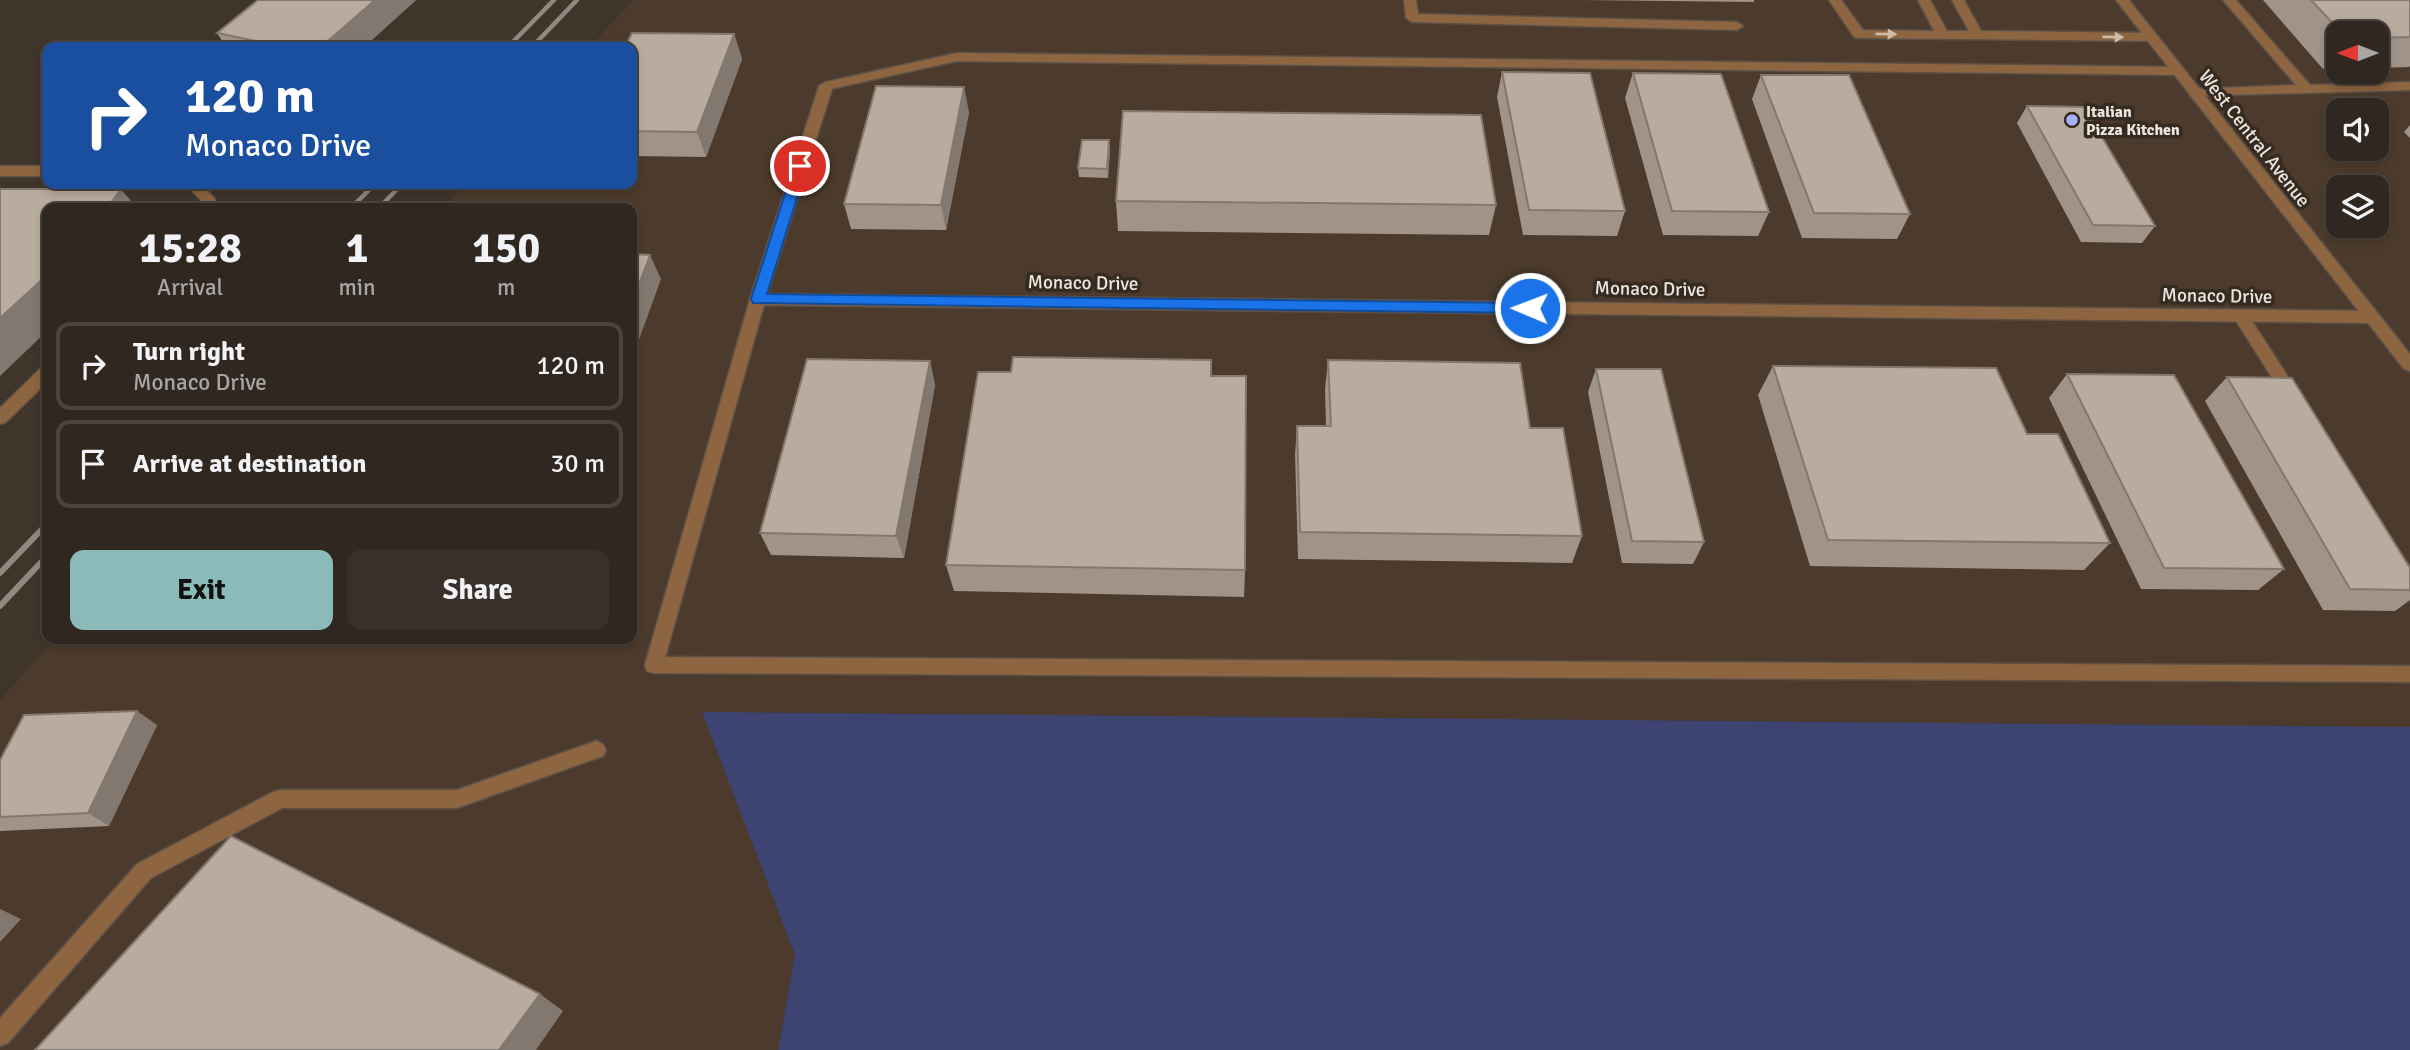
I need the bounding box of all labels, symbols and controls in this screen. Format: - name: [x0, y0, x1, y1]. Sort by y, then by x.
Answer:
- north arrow: [2326, 21, 2389, 84]
- map controls: [2326, 21, 2389, 238]
- one-way arrow: [1875, 29, 1897, 40]
- one-way arrow: [2103, 31, 2125, 43]
- street label: West Central Avenue: [2193, 65, 2315, 212]
- text: 120 m: [185, 66, 315, 126]
- icon: right: [70, 70, 161, 161]
- button: sound: [2326, 98, 2389, 161]
- place label: Italian Pizza Kitchen: [2086, 102, 2180, 140]
- marker: Italian Pizza Kitchen: [2064, 112, 2080, 128]
- text: Monaco Drive: [185, 126, 371, 165]
- pin: [770, 136, 830, 196]
- icon: arrive: [781, 147, 819, 185]
- button: layers: [2326, 175, 2389, 238]
- text: 15:28: [139, 223, 242, 274]
- text: 1: [346, 223, 368, 274]
- text: 150: [472, 223, 540, 274]
- street label: Monaco Drive: [1028, 270, 1138, 296]
- position arrow: [1493, 271, 1567, 345]
- text: Arrival: [157, 273, 223, 302]
- text: min: [338, 273, 376, 302]
- text: m: [497, 273, 515, 302]
- street label: Monaco Drive: [1595, 276, 1705, 302]
- street label: Monaco Drive: [2162, 283, 2272, 309]
- text: Turn right: [133, 336, 245, 368]
- icon: right: [74, 347, 112, 385]
- text: 120 m: [536, 350, 605, 382]
- text: Monaco Drive: [133, 368, 267, 397]
- icon: arrive: [74, 445, 112, 483]
- text: Arrive at destination: [133, 448, 366, 480]
- text: 30 m: [550, 448, 605, 480]
- button: Exit: [70, 550, 333, 630]
- button: Share: [347, 550, 609, 630]

